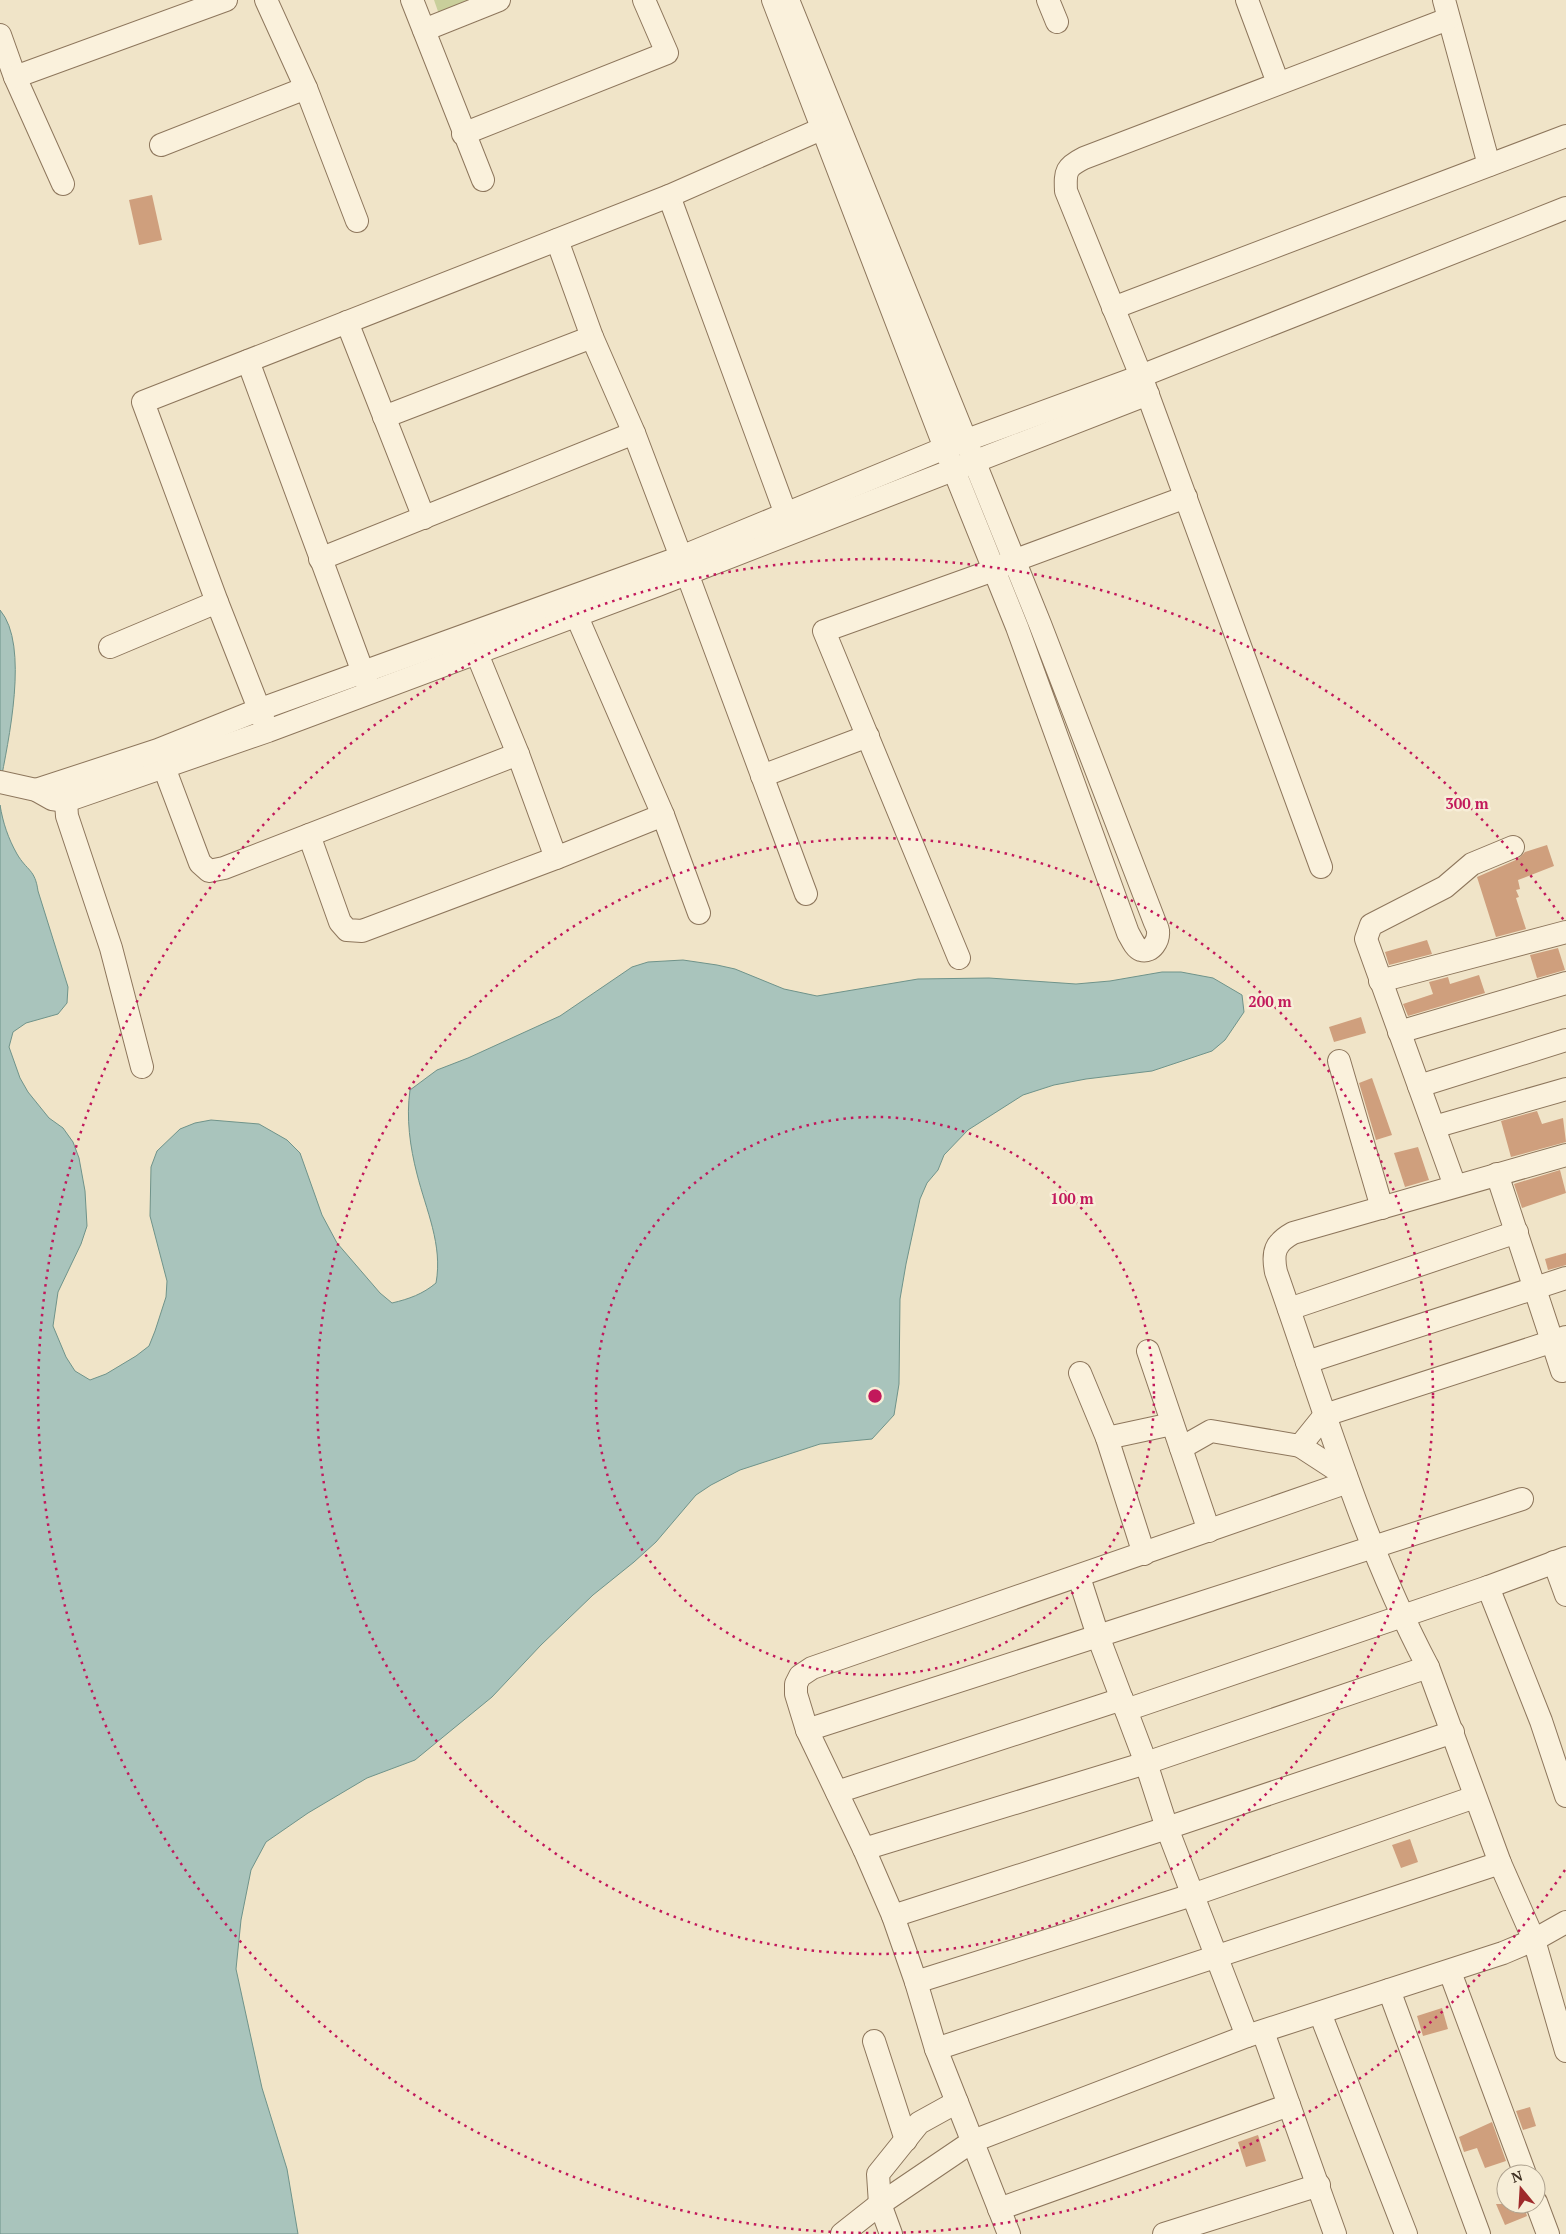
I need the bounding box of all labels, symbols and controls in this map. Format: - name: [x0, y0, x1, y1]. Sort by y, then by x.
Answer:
- text: 300 m: [1445, 793, 1489, 813]
- text: 200 m: [1248, 991, 1292, 1011]
- text: 100 m: [1050, 1188, 1094, 1208]
- centre of rings: [866, 1387, 884, 1405]
- north arrow: [1496, 2164, 1546, 2214]
- text: N: [1509, 2165, 1525, 2187]

